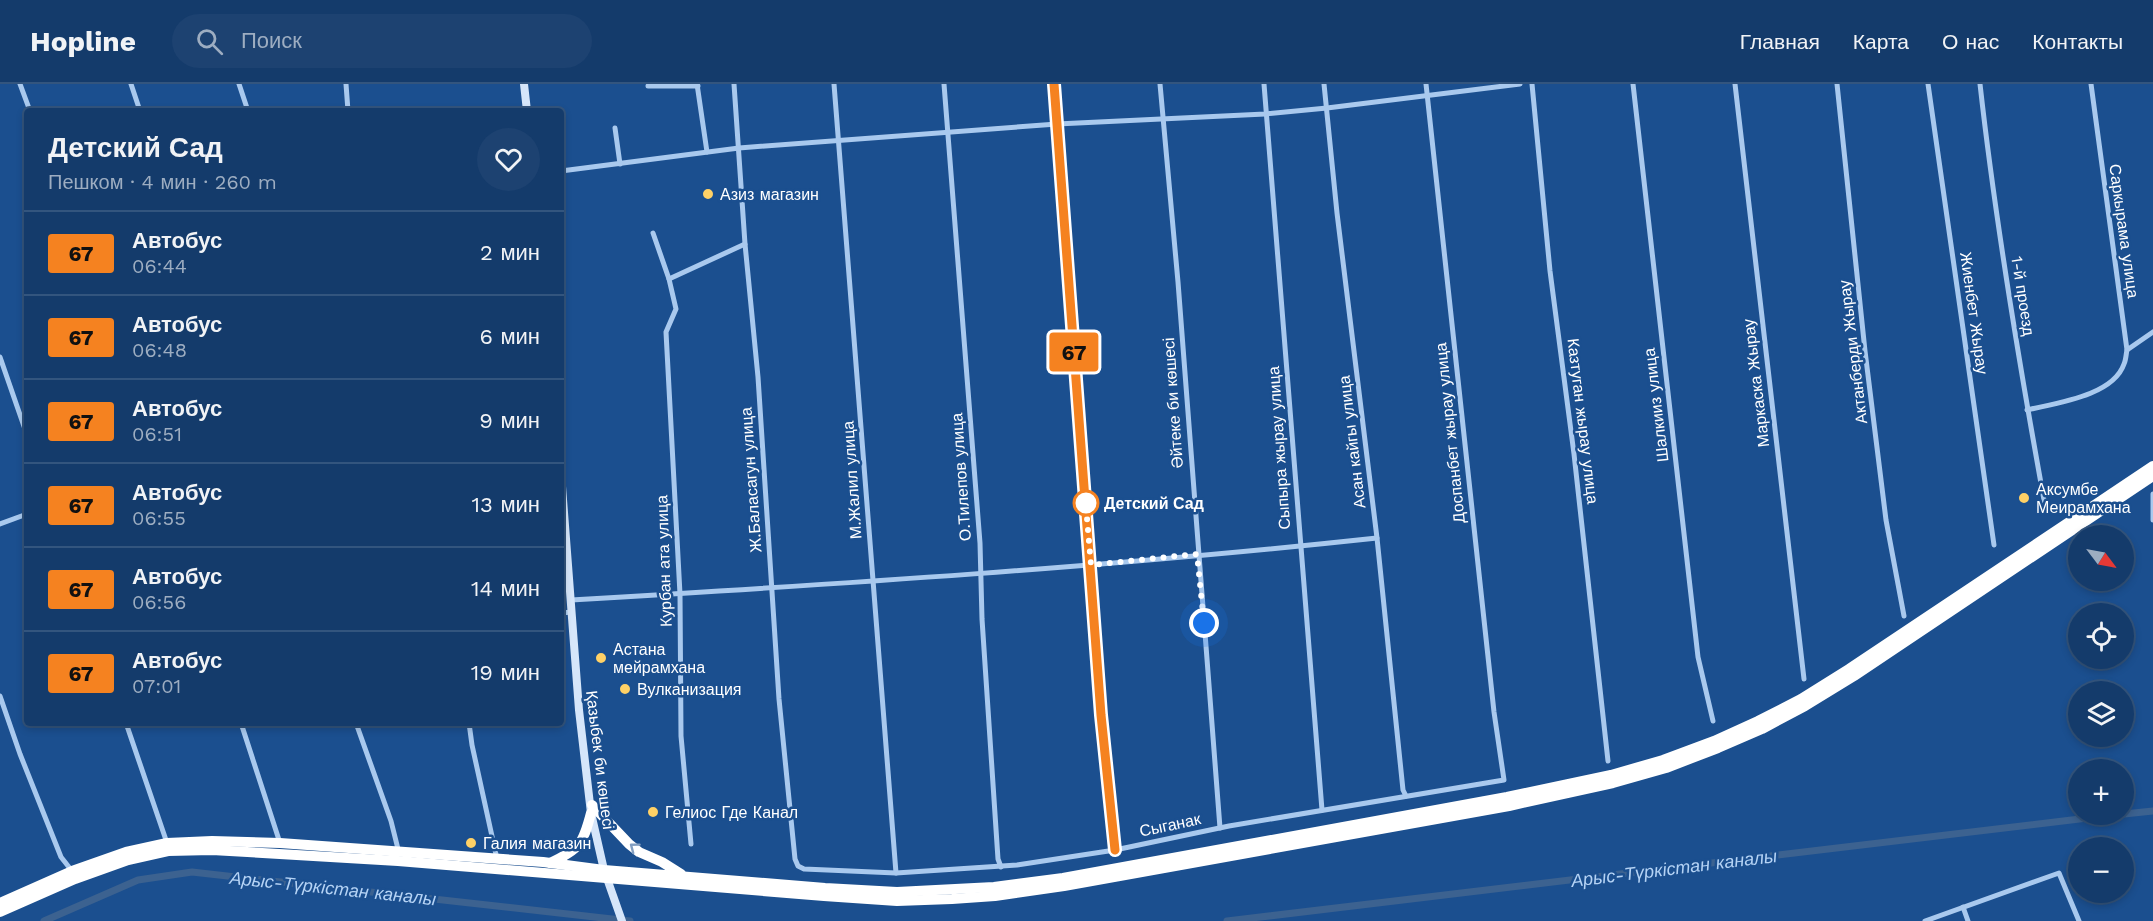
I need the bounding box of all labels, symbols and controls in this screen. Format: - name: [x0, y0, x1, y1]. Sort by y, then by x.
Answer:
- search box: [172, 14, 592, 68]
- text: Hopline: [30, 25, 136, 58]
- icon: search: [193, 25, 226, 58]
- text: Поиск: [241, 28, 302, 53]
- text: Главная: [1740, 29, 1820, 54]
- text: Карта: [1853, 29, 1909, 54]
- text: О нас: [1942, 29, 1999, 54]
- text: Контакты: [2032, 29, 2123, 54]
- button: heart: [477, 128, 540, 191]
- text: Детский Сад: [48, 131, 223, 164]
- street label: Саркырама улица: [2105, 163, 2143, 299]
- text: Пешком · 4 мин · 260 m: [48, 170, 277, 194]
- place label: Азиз магазин: [720, 185, 819, 204]
- marker: Азиз магазин: [701, 187, 715, 201]
- text: Автобус: [132, 228, 222, 253]
- text: 2 мин: [480, 240, 540, 265]
- text: 67: [68, 241, 94, 266]
- street label: Жиенбет Жырау: [1956, 251, 1992, 375]
- text: 06:44: [132, 254, 187, 278]
- street label: 1-й проезд: [2007, 255, 2039, 338]
- street label: Актанберди Жырау: [1835, 279, 1871, 425]
- text: Автобус: [132, 312, 222, 337]
- street label: Маркаска Жырау: [1739, 318, 1773, 448]
- text: 6 мин: [480, 324, 540, 349]
- text: 67: [68, 325, 94, 350]
- line badge: 67: [1047, 332, 1101, 372]
- street label: Әйтеке би көшесі: [1159, 337, 1187, 469]
- street label: Казтуган жырау улица: [1563, 337, 1603, 505]
- text: 06:48: [132, 338, 187, 362]
- text: 67: [1061, 340, 1087, 365]
- street label: Доспанбет жырау улица: [1431, 342, 1469, 524]
- street label: Шалкииз улица: [1640, 347, 1672, 463]
- street label: Сыпыра жырау улица: [1264, 366, 1294, 530]
- street label: Асан кайгы улица: [1334, 374, 1370, 510]
- text: Автобус: [132, 396, 222, 421]
- street label: Ж.Баласагун улица: [736, 407, 766, 553]
- text: 9 мин: [479, 408, 540, 433]
- text: 67: [68, 409, 94, 434]
- street label: О.Тилепов улица: [947, 412, 975, 542]
- street label: М.Жалил улица: [838, 420, 866, 540]
- text: 06:51: [132, 422, 182, 446]
- text: Автобус: [132, 480, 222, 505]
- place label: Аксумбе Меирамхана: [2036, 480, 2131, 517]
- marker: Детский Сад: [1073, 490, 1099, 516]
- marker: Аксумбе Меирамхана: [2017, 491, 2031, 505]
- text: 13 мин: [472, 492, 540, 517]
- text: 67: [68, 493, 94, 518]
- place label: Детский Сад: [1104, 494, 1204, 513]
- street label: Курбан ата улица: [652, 495, 676, 627]
- text: 06:55: [132, 506, 186, 530]
- north arrow: [2068, 525, 2134, 591]
- map controls: [2068, 525, 2134, 903]
- text: Автобус: [132, 564, 222, 589]
- text: 14 мин: [471, 576, 540, 601]
- text: 67: [68, 577, 94, 602]
- text: 06:56: [132, 590, 186, 614]
- button: locate: [2068, 603, 2134, 669]
- your location: [1189, 608, 1219, 638]
- place label: Астана мейрамхана: [613, 640, 705, 677]
- text: Автобус: [132, 648, 222, 673]
- marker: Астана мейрамхана: [594, 651, 608, 665]
- text: 19 мин: [471, 660, 540, 685]
- text: 67: [68, 661, 94, 686]
- text: 07:01: [132, 674, 181, 698]
- place label: Вулканизация: [637, 680, 742, 699]
- button: layers: [2068, 681, 2134, 747]
- marker: Вулканизация: [618, 682, 632, 696]
- street label: Қазыбек би көшесі: [582, 689, 618, 831]
- button: +: [2068, 759, 2134, 825]
- place label: Гелиос Где Канал: [665, 803, 798, 822]
- marker: Гелиос Где Канал: [646, 805, 660, 819]
- street label: Сыганак: [1138, 809, 1203, 841]
- place label: Галия магазин: [483, 834, 591, 853]
- marker: Галия магазин: [464, 836, 478, 850]
- button: −: [2068, 837, 2134, 903]
- one-way arrow: [629, 843, 640, 854]
- water label: Арыс-Түркістан каналы: [1569, 845, 1778, 891]
- water label: Арыс-Түркістан каналы: [228, 867, 437, 909]

